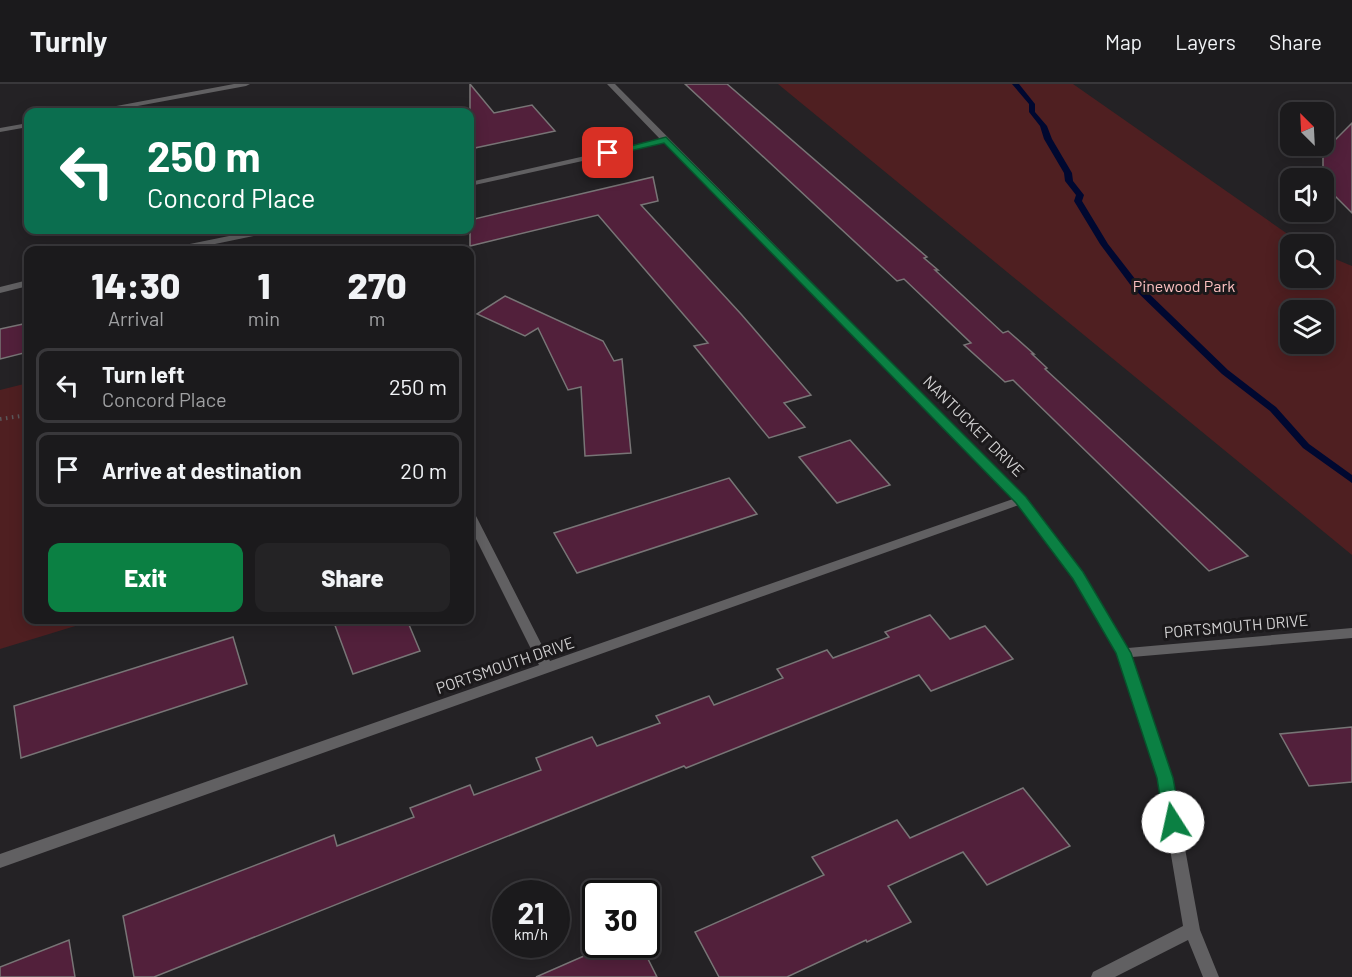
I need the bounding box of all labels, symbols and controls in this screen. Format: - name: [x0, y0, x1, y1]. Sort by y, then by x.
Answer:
- text: Turnly: [30, 24, 107, 58]
- text: Map: [1105, 29, 1142, 54]
- text: Layers: [1175, 29, 1236, 54]
- text: Share: [1269, 29, 1322, 54]
- north arrow: [1280, 102, 1334, 156]
- map controls: [1280, 102, 1334, 354]
- pin: [582, 127, 633, 178]
- text: 250 m: [147, 130, 261, 180]
- icon: left: [48, 132, 126, 210]
- icon: arrive: [591, 136, 624, 169]
- button: sound: [1280, 168, 1334, 222]
- text: Concord Place: [147, 181, 315, 213]
- button: search: [1280, 234, 1334, 288]
- text: 14:30: [91, 263, 180, 306]
- text: 1: [258, 263, 270, 306]
- text: 270: [347, 263, 407, 306]
- park label: Pinewood Park: [1133, 276, 1235, 295]
- button: layers: [1280, 300, 1334, 354]
- text: Arrival: [108, 306, 164, 330]
- text: min: [248, 306, 280, 330]
- text: m: [369, 306, 385, 330]
- text: Turn left: [102, 361, 185, 387]
- icon: left: [51, 369, 84, 402]
- street label: NANTUCKET DRIVE: [920, 371, 1029, 480]
- text: 250 m: [389, 373, 447, 399]
- text: Concord Place: [102, 387, 227, 411]
- icon: arrive: [51, 453, 84, 486]
- text: Arrive at destination: [102, 457, 301, 483]
- text: 20 m: [400, 457, 447, 483]
- button: Exit: [48, 543, 243, 612]
- button: Share: [255, 543, 450, 612]
- street label: PORTSMOUTH DRIVE: [1163, 610, 1309, 641]
- street label: PORTSMOUTH DRIVE: [433, 632, 576, 697]
- position arrow: [1141, 790, 1205, 854]
- speed limit sign: 30: [582, 880, 660, 958]
- text: 21: [517, 894, 545, 930]
- text: km/h: [514, 925, 548, 943]

